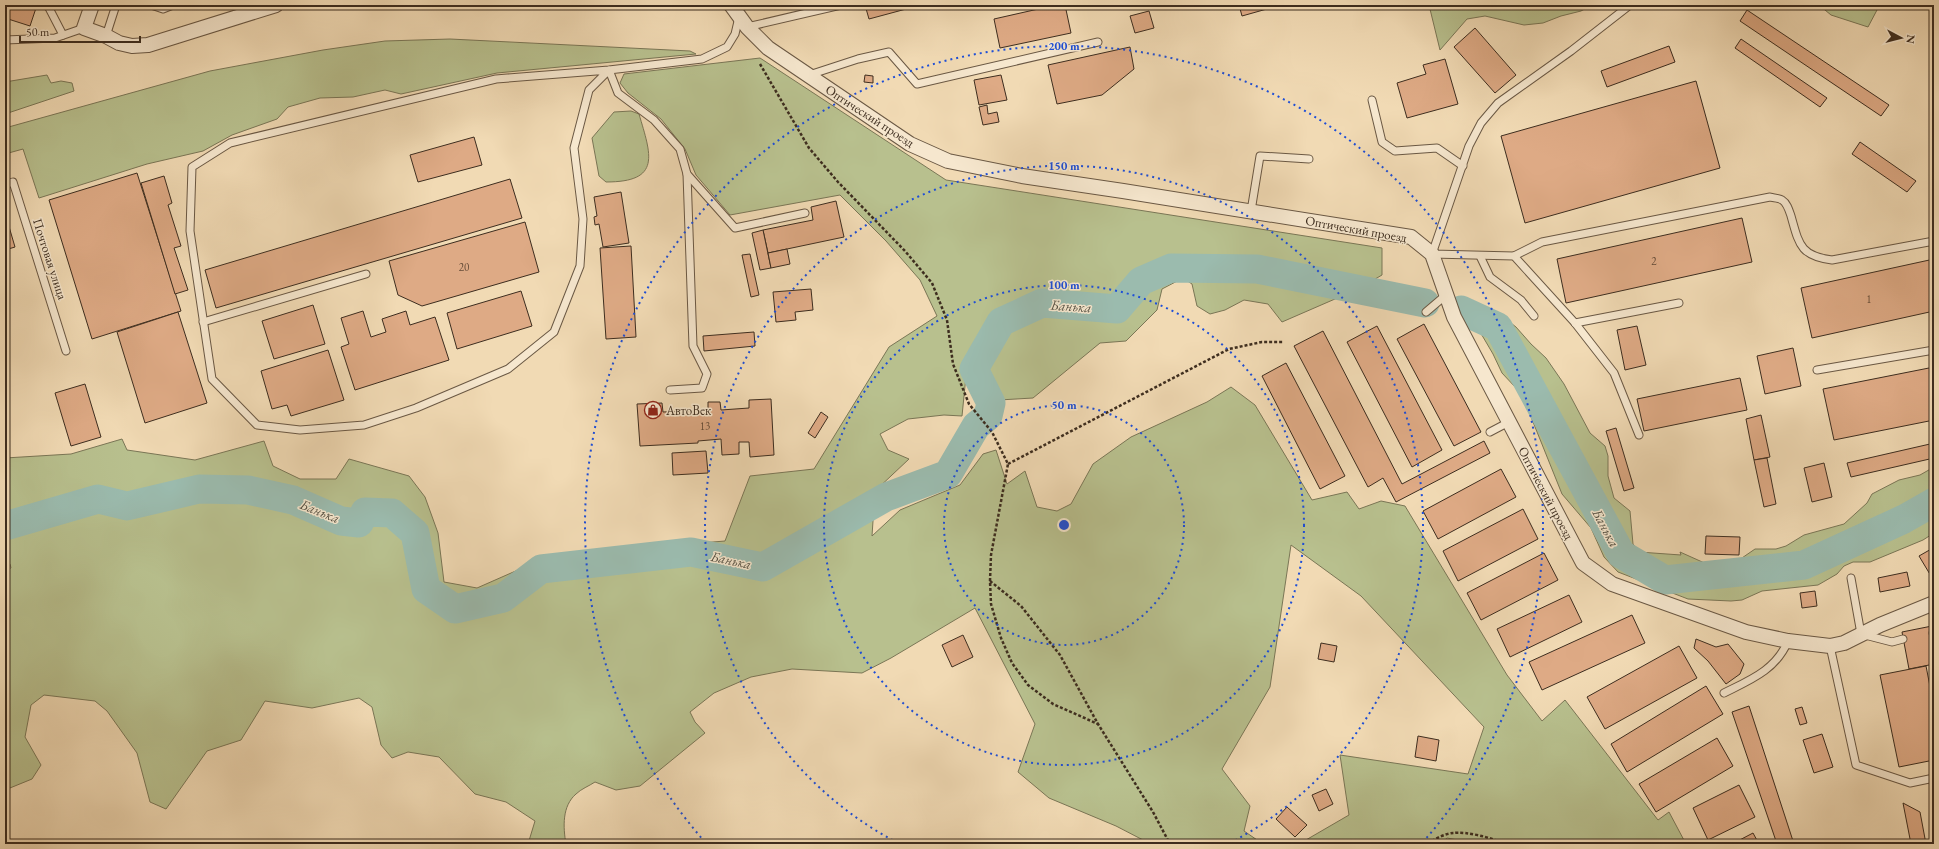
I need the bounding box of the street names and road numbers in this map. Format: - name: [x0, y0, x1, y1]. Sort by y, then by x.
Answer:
- street label: Оптический проезд: [822, 81, 918, 151]
- street label: Оптический проезд: [1304, 212, 1408, 246]
- street label: Почтовая улица: [29, 216, 71, 302]
- street label: Оптический проезд: [1514, 444, 1578, 542]

